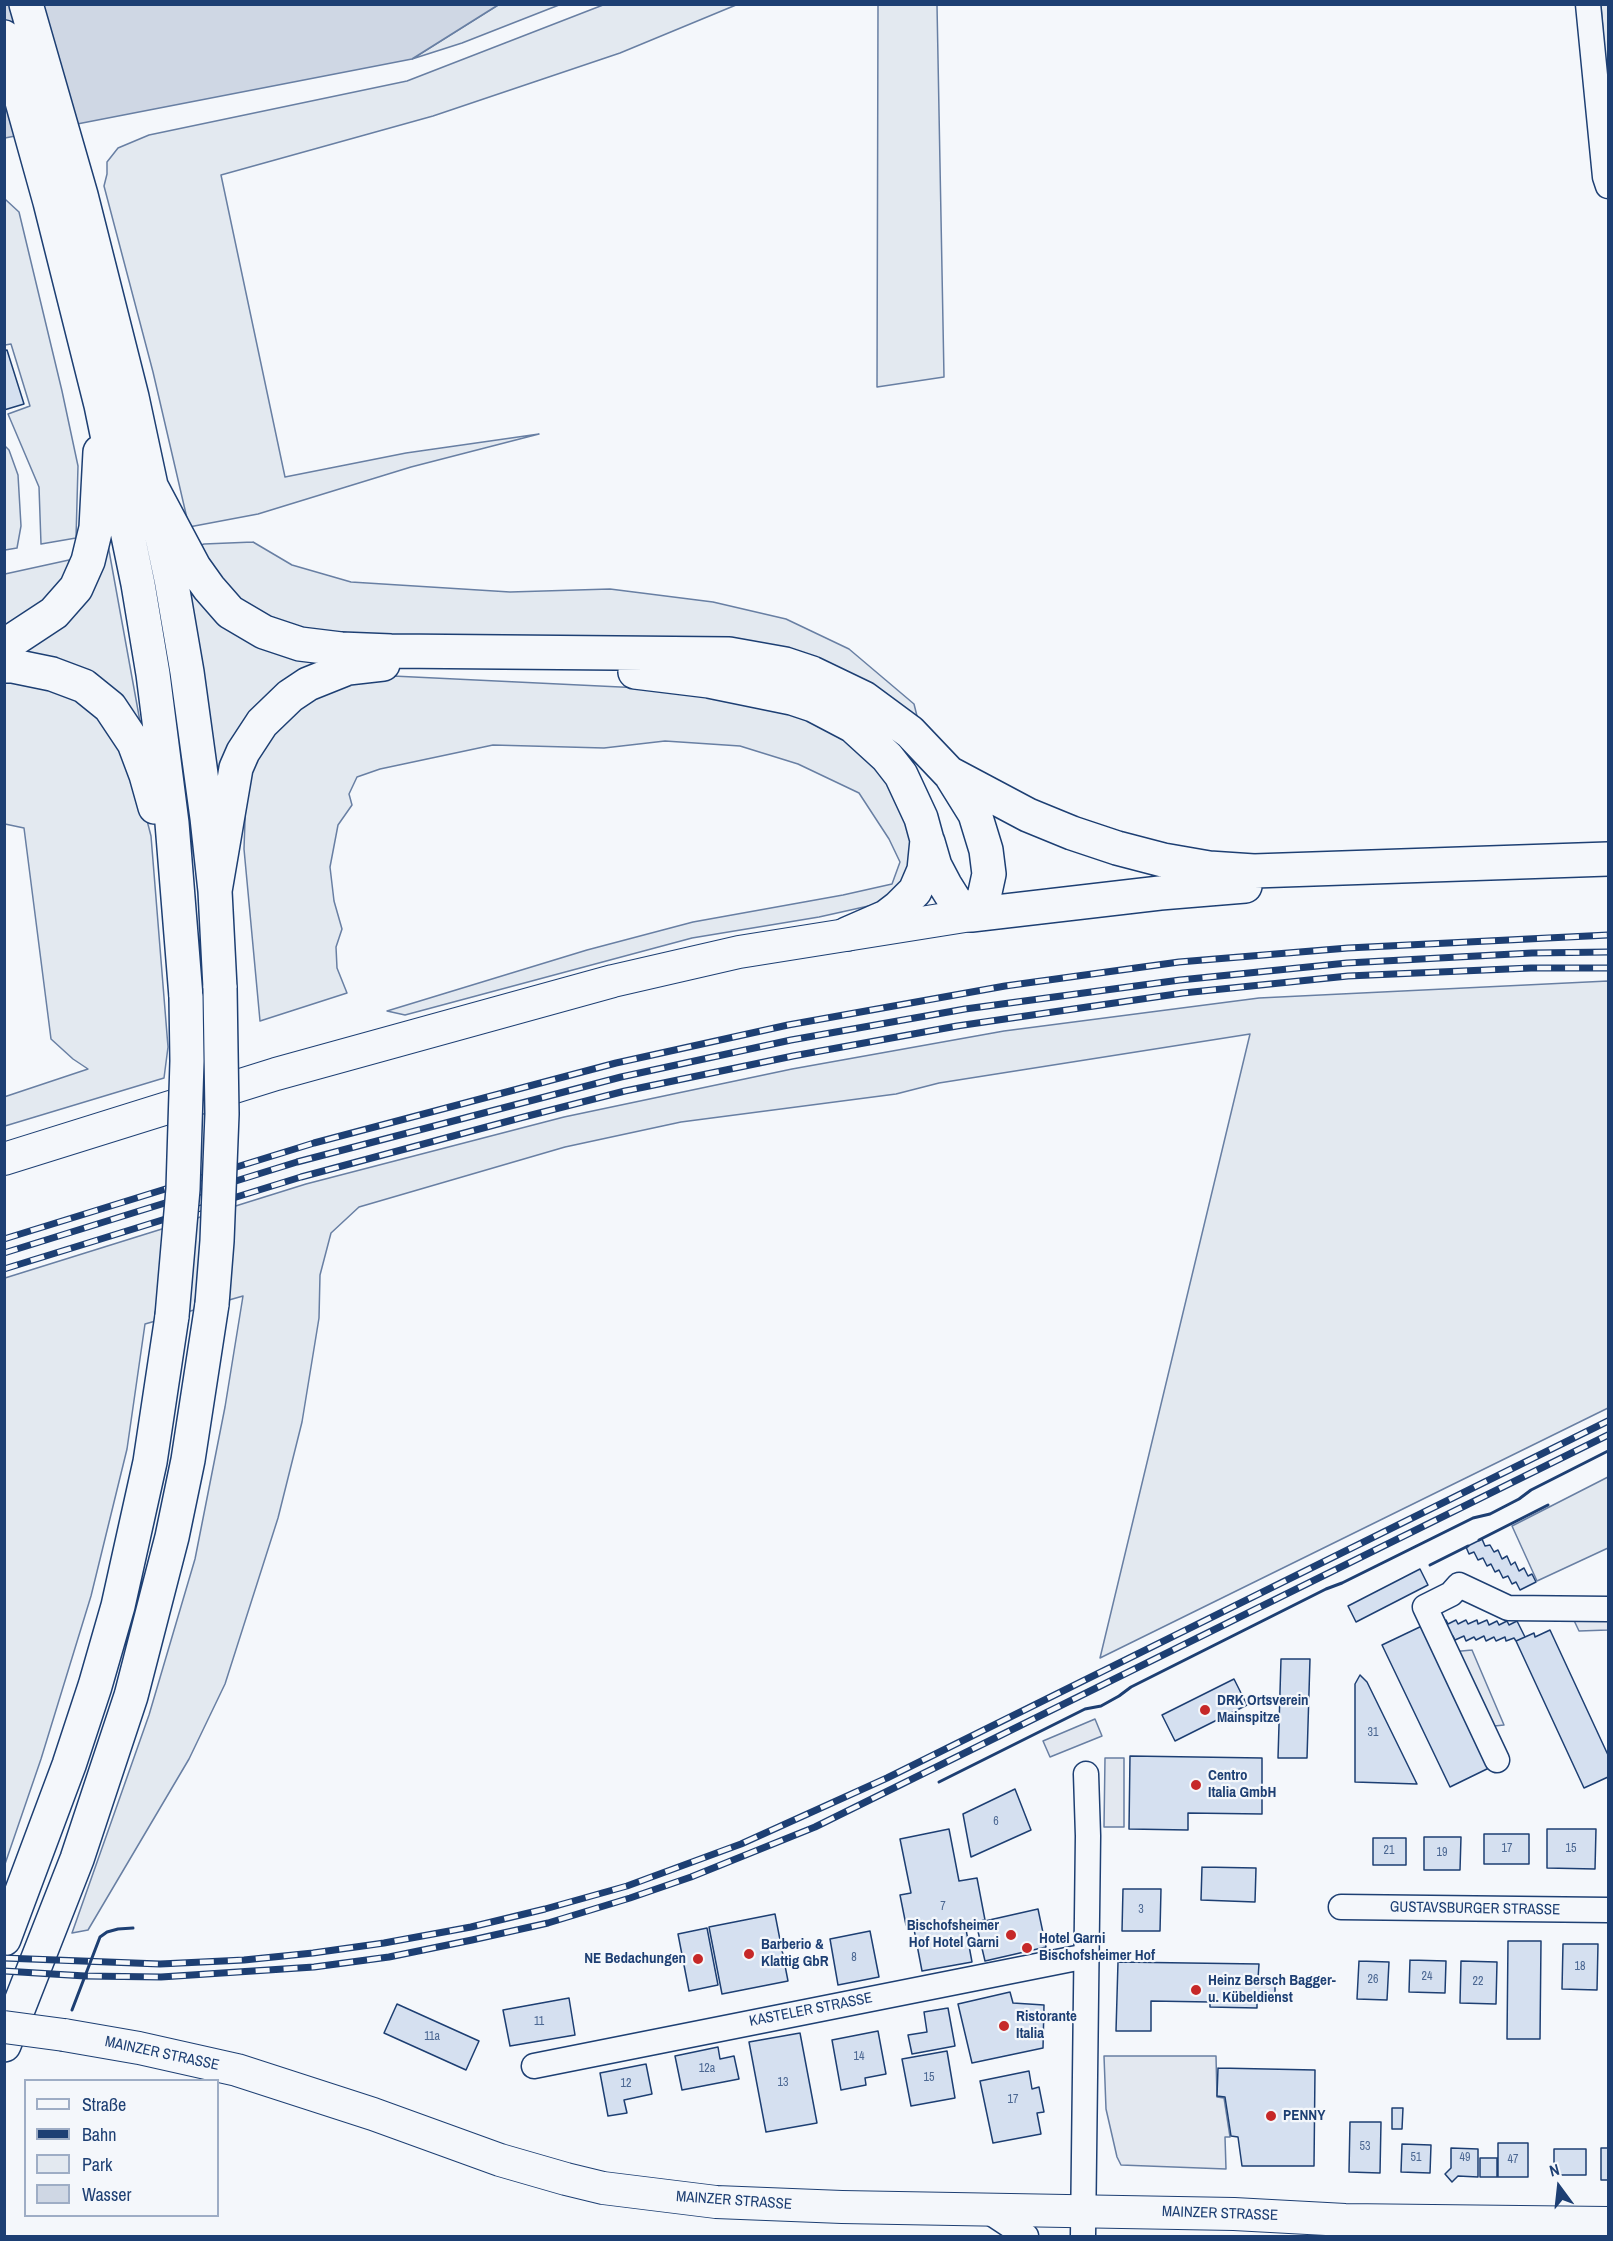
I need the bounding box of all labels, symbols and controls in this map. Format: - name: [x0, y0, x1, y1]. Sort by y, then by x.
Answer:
- place label: DRK Ortsverein Mainspitze: [1217, 1692, 1309, 1727]
- marker: DRK Ortsverein Mainspitze: [1198, 1703, 1212, 1717]
- house number: 31: [1368, 1726, 1378, 1740]
- place label: Centro Italia GmbH: [1208, 1767, 1276, 1802]
- marker: Centro Italia GmbH: [1189, 1778, 1203, 1792]
- house number: 6: [993, 1815, 999, 1829]
- house number: 17: [1502, 1842, 1512, 1856]
- house number: 15: [1566, 1842, 1576, 1856]
- house number: 21: [1384, 1844, 1394, 1858]
- house number: 19: [1437, 1846, 1447, 1860]
- street label: GUSTAVSBURGER STRASSE: [1390, 1899, 1560, 1919]
- house number: 7: [940, 1900, 946, 1914]
- house number: 3: [1138, 1903, 1144, 1917]
- place label: Bischofsheimer Hof Hotel Garni: [907, 1917, 999, 1952]
- marker: Bischofsheimer Hof Hotel Garni: [1004, 1928, 1018, 1942]
- place label: Hotel Garni Bischofsheimer Hof: [1039, 1930, 1155, 1965]
- place label: Barberio & Klattig GbR: [761, 1936, 829, 1971]
- marker: Hotel Garni Bischofsheimer Hof: [1020, 1941, 1034, 1955]
- marker: Barberio & Klattig GbR: [742, 1947, 756, 1961]
- place label: NE Bedachungen: [584, 1950, 686, 1968]
- house number: 8: [851, 1951, 857, 1965]
- marker: NE Bedachungen: [691, 1952, 705, 1966]
- house number: 18: [1575, 1960, 1585, 1974]
- house number: 24: [1422, 1970, 1432, 1984]
- place label: Heinz Bersch Bagger- u. Kübeldienst: [1208, 1972, 1336, 2007]
- house number: 26: [1368, 1973, 1378, 1987]
- house number: 22: [1473, 1975, 1483, 1989]
- marker: Heinz Bersch Bagger- u. Kübeldienst: [1189, 1983, 1203, 1997]
- street label: KASTELER STRASSE: [748, 1989, 874, 2031]
- place label: Ristorante Italia: [1016, 2008, 1077, 2043]
- house number: 11: [534, 2015, 544, 2029]
- marker: Ristorante Italia: [997, 2019, 1011, 2033]
- house number: 11a: [424, 2030, 440, 2044]
- street label: MAINZER STRASSE: [103, 2033, 221, 2075]
- house number: 14: [854, 2050, 864, 2064]
- house number: 12a: [699, 2062, 715, 2076]
- house number: 15: [924, 2071, 934, 2085]
- house number: 13: [778, 2076, 788, 2090]
- house number: 12: [621, 2077, 631, 2091]
- legend: [24, 2079, 219, 2217]
- text: Straße: [82, 2092, 126, 2117]
- house number: 17: [1008, 2093, 1018, 2107]
- place label: PENNY: [1283, 2107, 1325, 2125]
- marker: PENNY: [1264, 2109, 1278, 2123]
- text: Bahn: [82, 2122, 116, 2147]
- house number: 53: [1360, 2140, 1370, 2154]
- house number: 51: [1411, 2151, 1421, 2165]
- house number: 49: [1460, 2151, 1470, 2165]
- text: Park: [82, 2152, 112, 2177]
- house number: 47: [1508, 2153, 1518, 2167]
- north arrow: [1529, 2157, 1589, 2217]
- text: N: [1547, 2158, 1562, 2181]
- text: Wasser: [82, 2182, 131, 2207]
- street label: MAINZER STRASSE: [675, 2188, 793, 2214]
- street label: MAINZER STRASSE: [1162, 2203, 1278, 2225]

